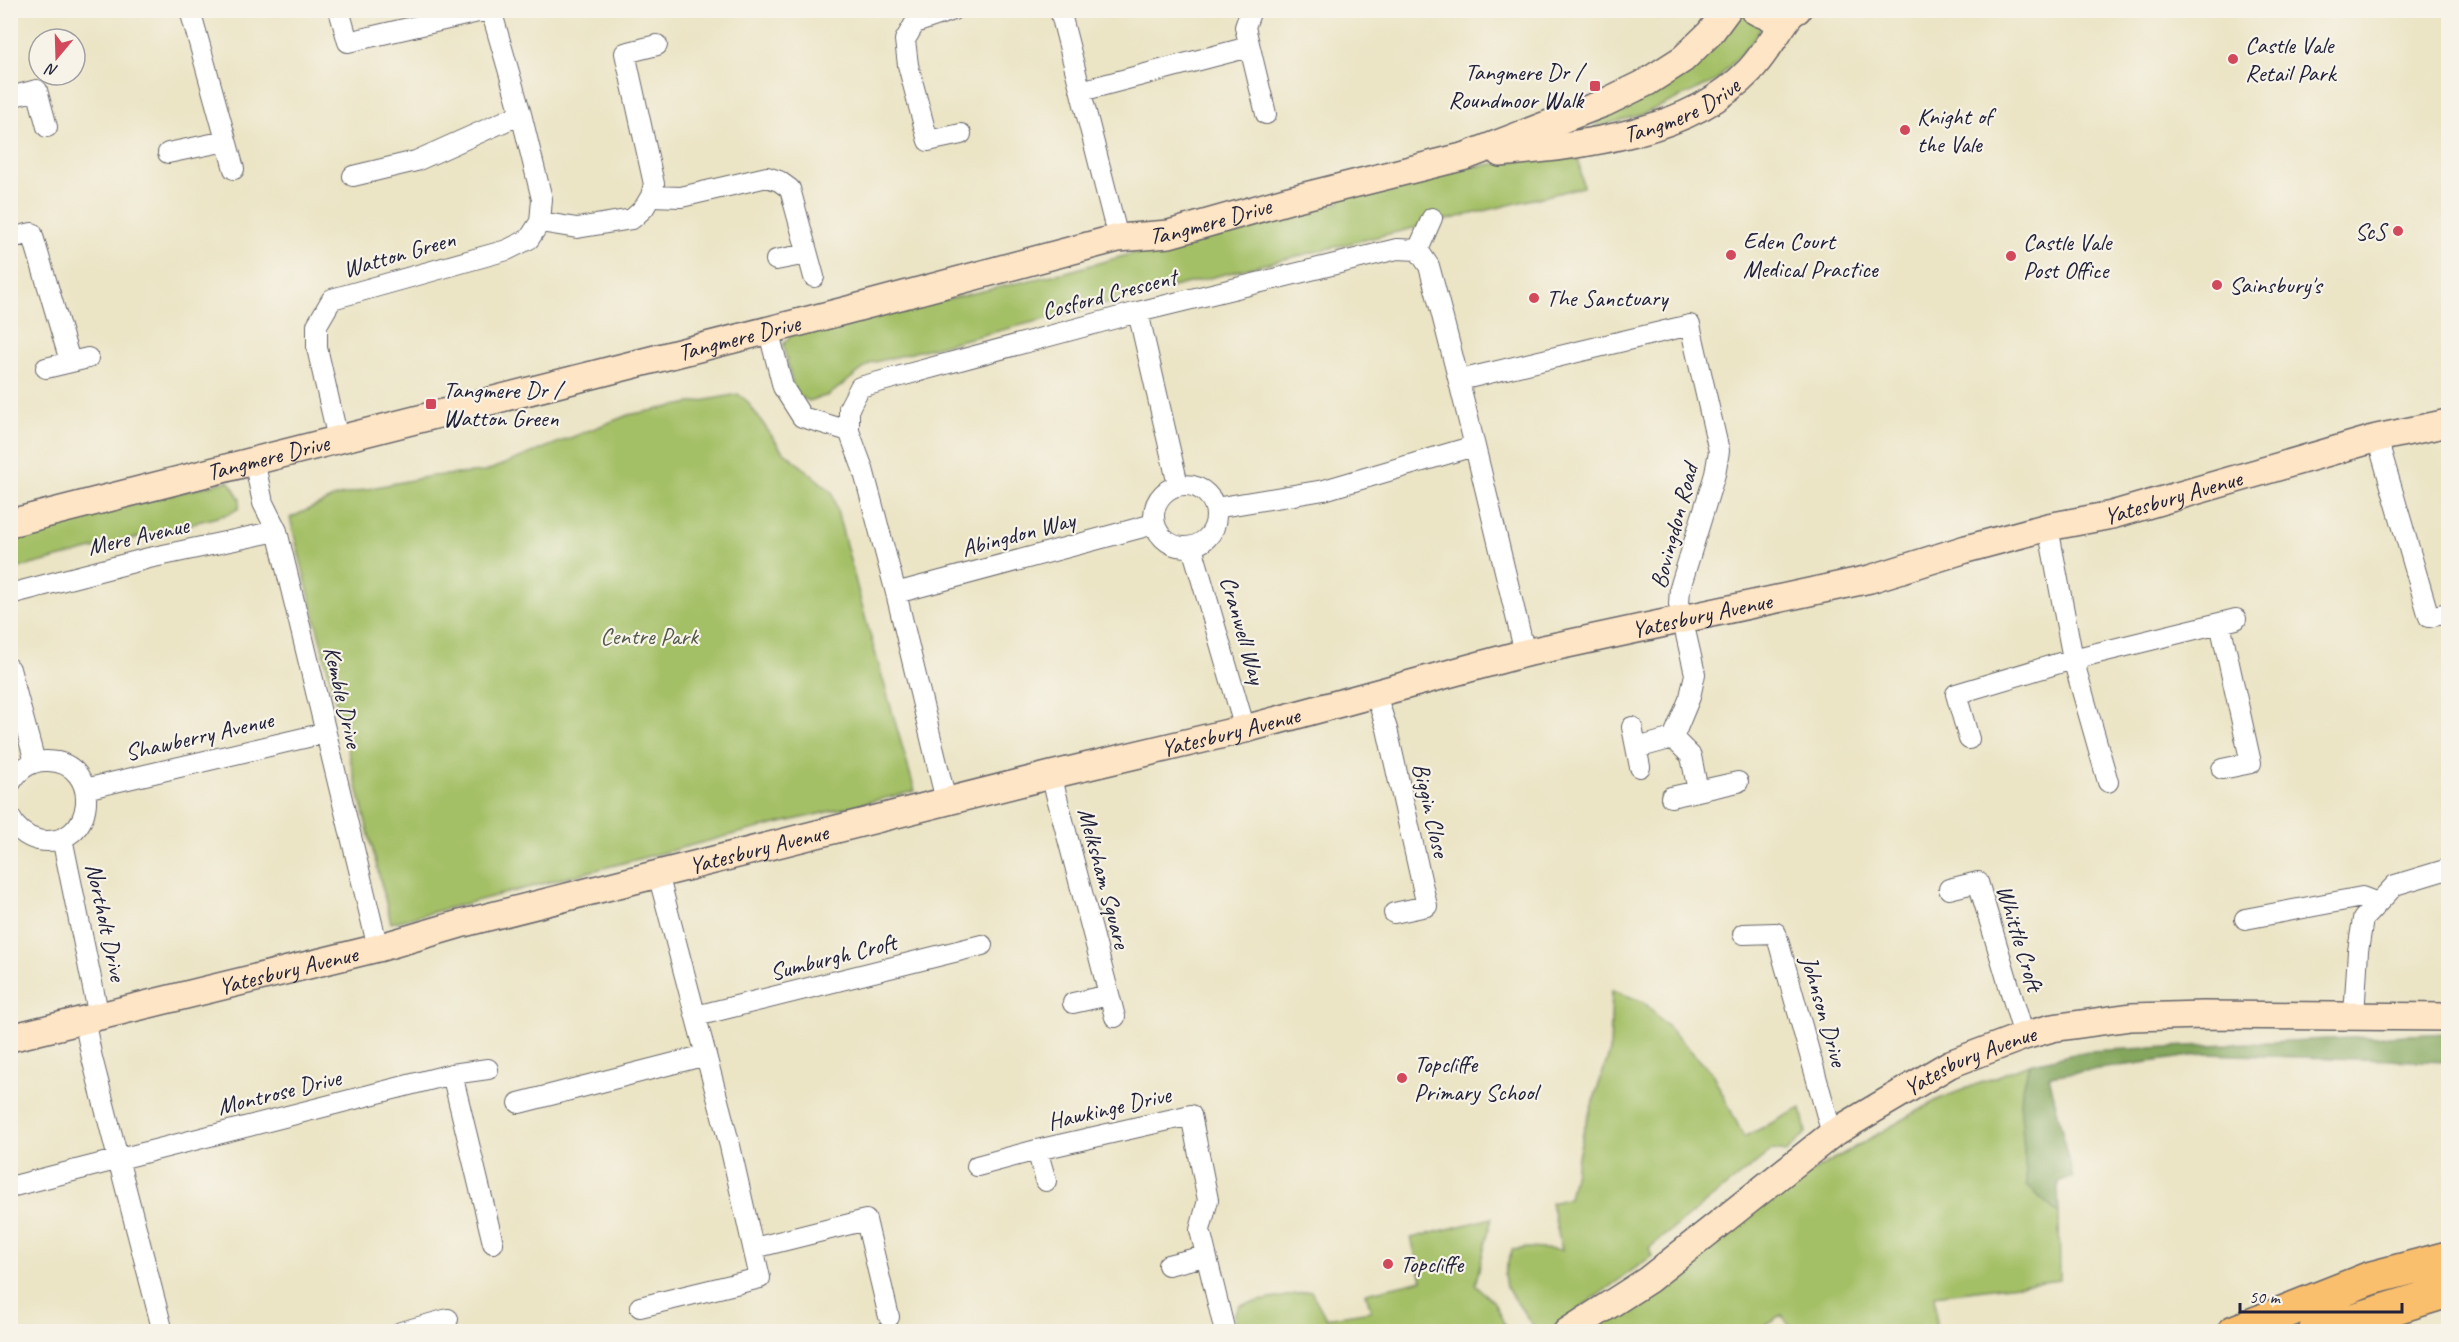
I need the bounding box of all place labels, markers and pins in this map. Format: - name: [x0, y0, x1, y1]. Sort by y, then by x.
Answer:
- place label: Castle Vale Retail Park: [2245, 30, 2338, 88]
- marker: Castle Vale Retail Park: [2226, 52, 2240, 66]
- place label: Tangmere Dr / Roundmoor Walk: [1448, 57, 1588, 115]
- marker: Tangmere Dr / Roundmoor Walk: [1588, 79, 1602, 93]
- place label: Knight of the Vale: [1917, 101, 1997, 159]
- marker: Knight of the Vale: [1898, 123, 1912, 137]
- place label: ScS: [2355, 216, 2389, 246]
- marker: ScS: [2391, 224, 2405, 238]
- place label: Eden Court Medical Practice: [1743, 226, 1880, 284]
- place label: Castle Vale Post Office: [2023, 227, 2114, 285]
- marker: Eden Court Medical Practice: [1724, 248, 1738, 262]
- marker: Castle Vale Post Office: [2004, 249, 2018, 263]
- place label: Sainsbury's: [2229, 270, 2324, 300]
- marker: Sainsbury's: [2210, 278, 2224, 292]
- place label: The Sanctuary: [1546, 283, 1669, 313]
- marker: The Sanctuary: [1527, 291, 1541, 305]
- place label: Tangmere Dr / Watton Green: [443, 375, 566, 433]
- marker: Tangmere Dr / Watton Green: [424, 397, 438, 411]
- place label: Topcliffe Primary School: [1414, 1049, 1541, 1107]
- marker: Topcliffe Primary School: [1395, 1071, 1409, 1085]
- place label: Topcliffe: [1400, 1249, 1465, 1279]
- marker: Topcliffe: [1381, 1257, 1395, 1271]

